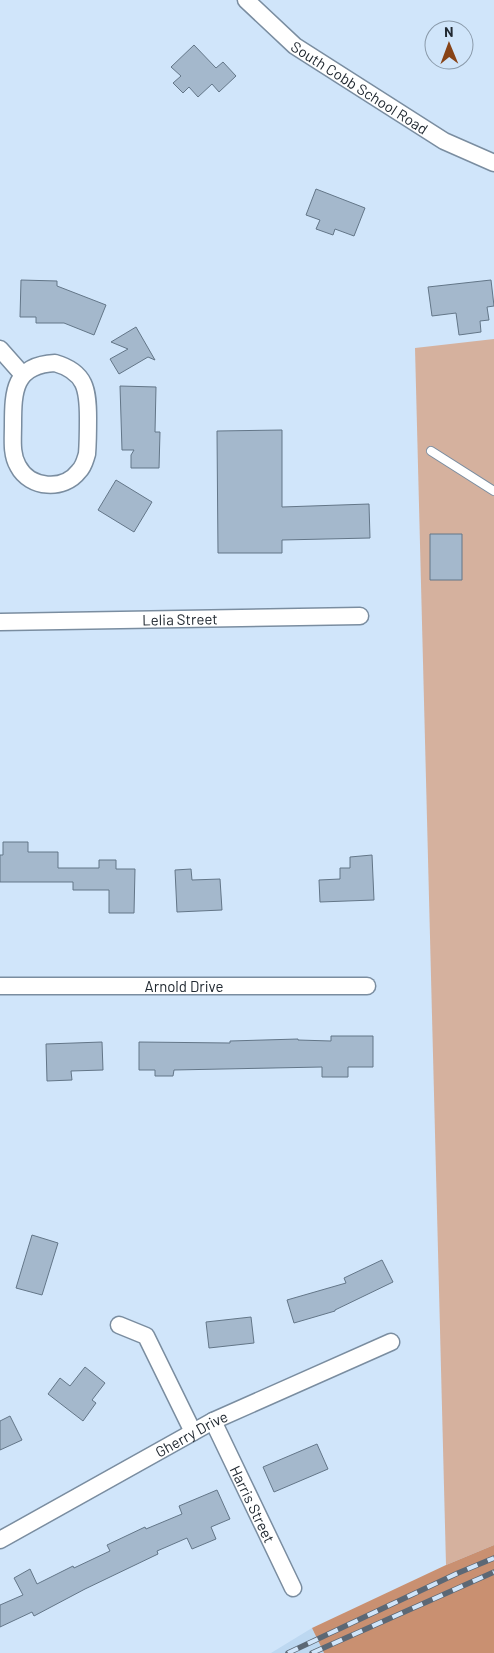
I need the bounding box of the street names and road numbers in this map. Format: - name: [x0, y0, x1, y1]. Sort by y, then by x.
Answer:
- street label: South Cobb School Road: [288, 37, 432, 138]
- street label: Lelia Street: [142, 609, 218, 629]
- street label: Arnold Drive: [145, 977, 223, 995]
- street label: Gherry Drive: [152, 1407, 230, 1461]
- street label: Harris Street: [227, 1462, 279, 1545]

